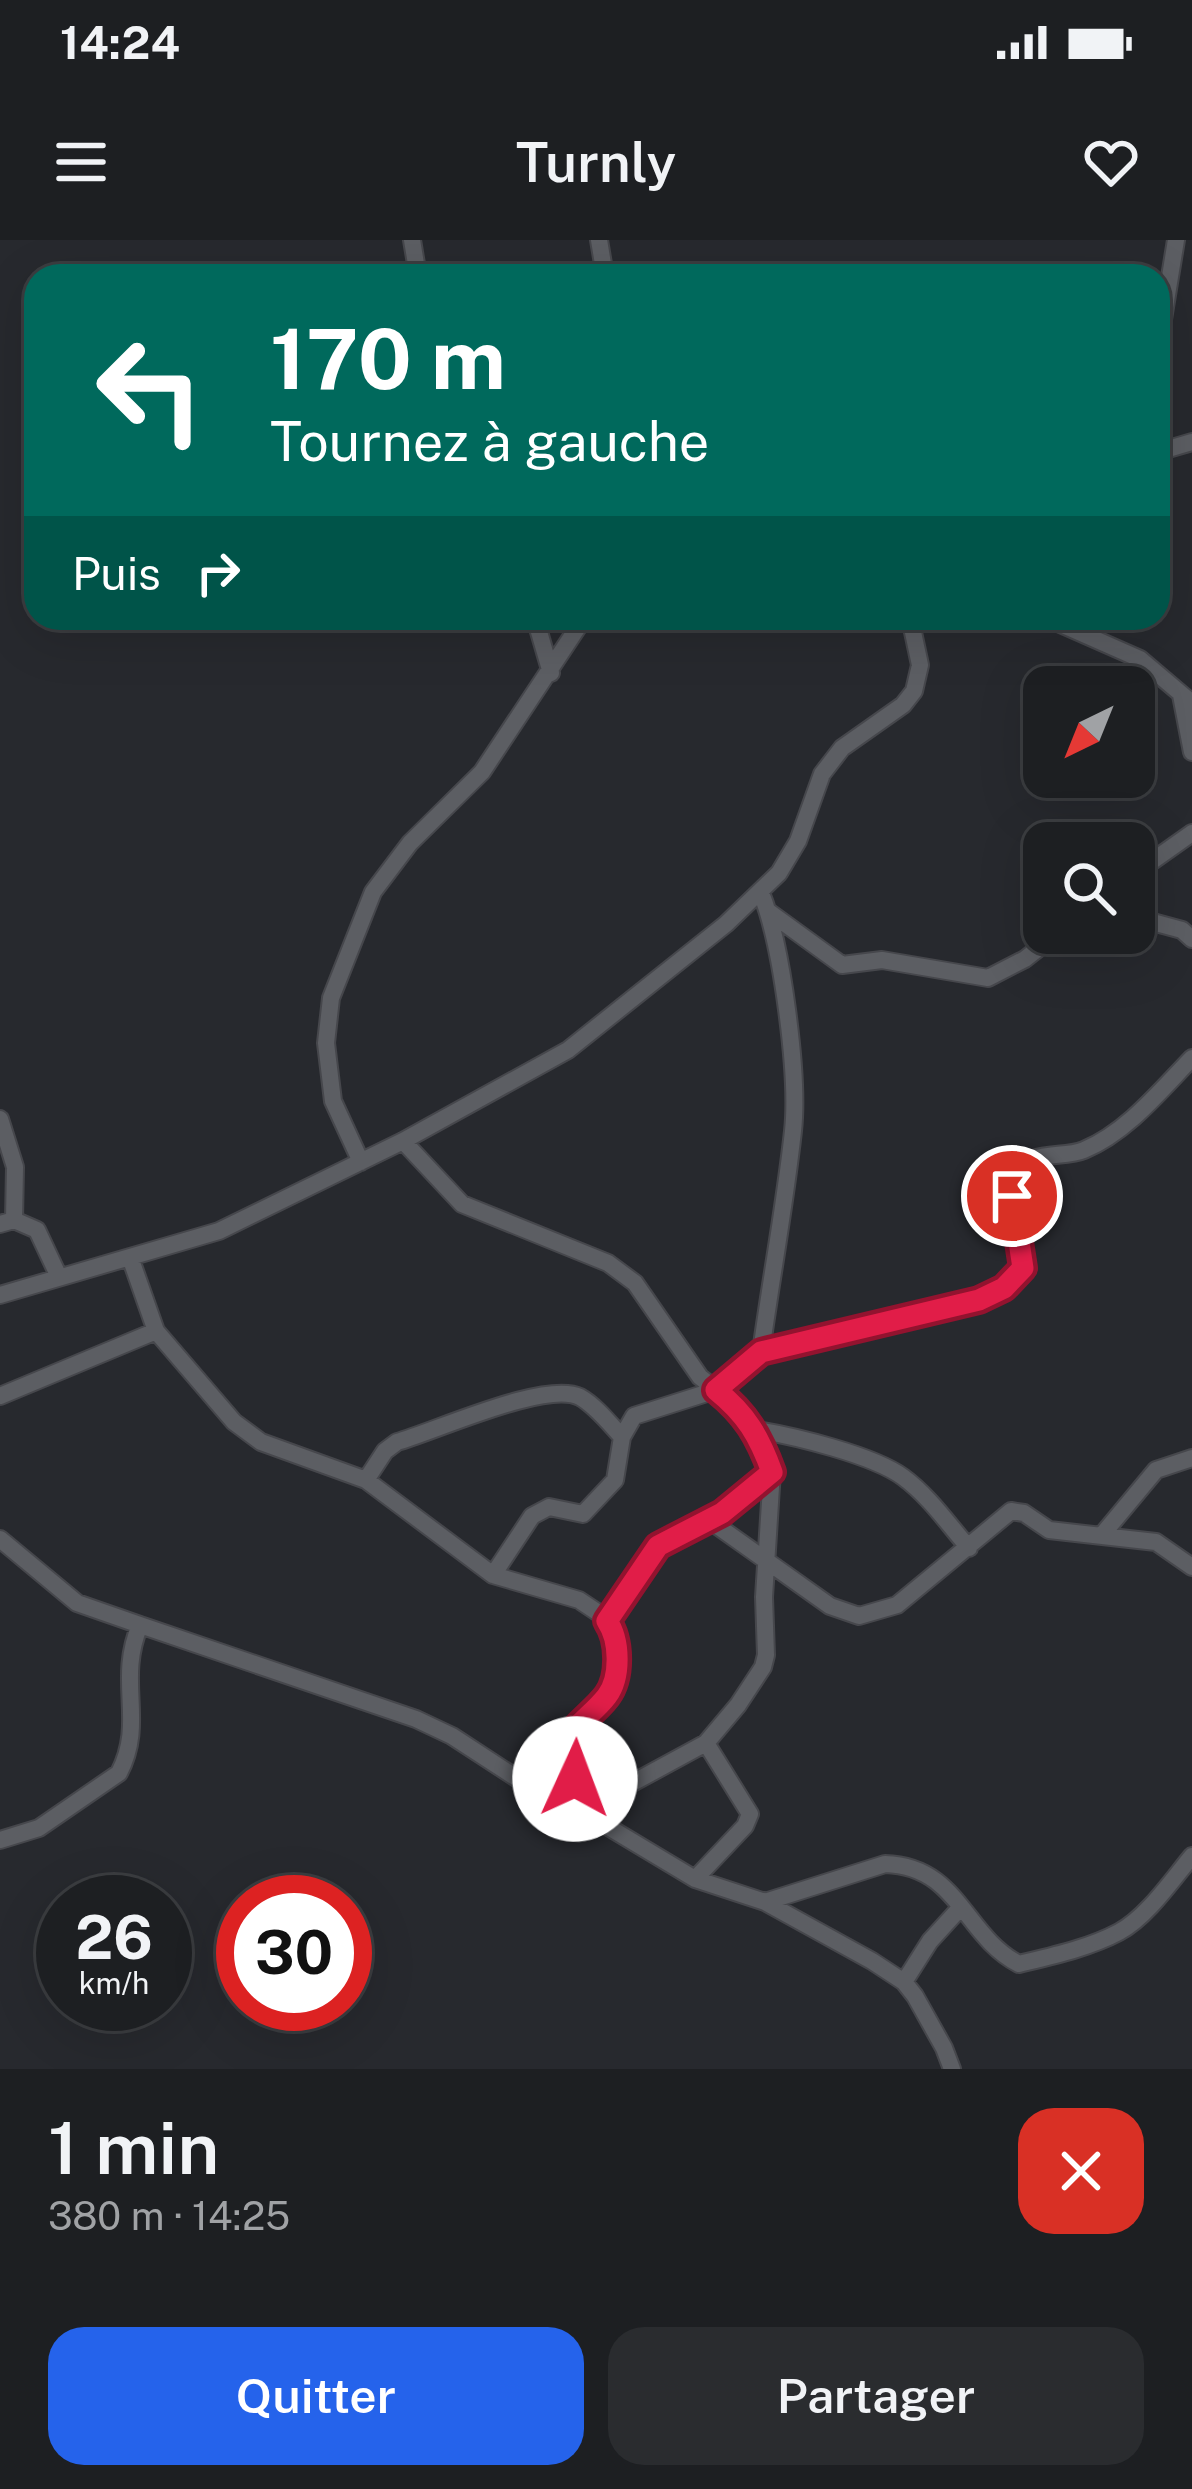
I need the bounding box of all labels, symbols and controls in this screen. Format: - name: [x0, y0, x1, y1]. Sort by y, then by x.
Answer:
- text: 14:24: [60, 16, 180, 69]
- icon: menu: [48, 129, 114, 195]
- icon: heart: [1078, 129, 1144, 195]
- text: Turnly: [516, 131, 676, 194]
- text: 170 m: [270, 309, 506, 408]
- icon: left: [72, 312, 228, 468]
- text: Tournez à gauche: [270, 410, 709, 473]
- icon: right: [185, 540, 251, 606]
- text: Puis: [72, 547, 161, 600]
- north arrow: [1023, 666, 1155, 798]
- map controls: [1023, 666, 1155, 954]
- button: search: [1023, 822, 1155, 954]
- pin: [961, 1145, 1063, 1247]
- icon: arrive: [979, 1163, 1045, 1229]
- position arrow: [512, 1716, 638, 1842]
- speed limit sign: 30: [216, 1875, 372, 2031]
- text: 26: [75, 1902, 153, 1973]
- text: km/h: [79, 1965, 149, 2001]
- text: 1 min: [48, 2106, 219, 2190]
- button: close: [1018, 2108, 1144, 2234]
- text: 380 m · 14:25: [48, 2193, 290, 2239]
- button: Quitter: [48, 2327, 584, 2465]
- button: Partager: [608, 2327, 1144, 2465]

